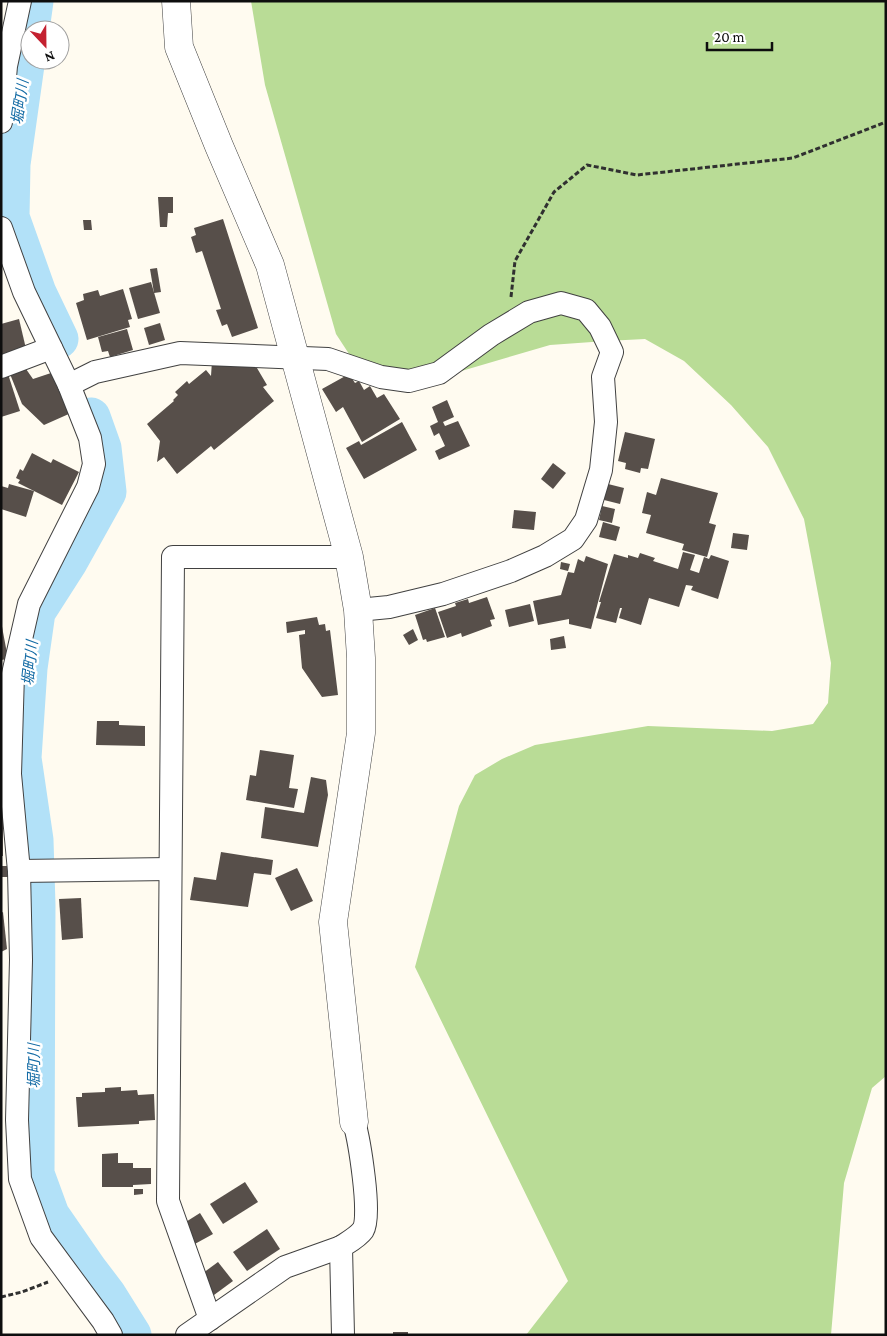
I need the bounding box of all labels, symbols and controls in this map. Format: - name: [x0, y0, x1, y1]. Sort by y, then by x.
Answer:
- north arrow: [20, 20, 70, 70]
- scale bar: [707, 20, 772, 52]
- text: 20 m: [714, 29, 745, 45]
- text: N: [42, 48, 57, 66]
- water label: 堀町川: [9, 77, 31, 125]
- water label: 堀町川: [20, 638, 41, 686]
- water label: 堀町川: [26, 1042, 42, 1089]

